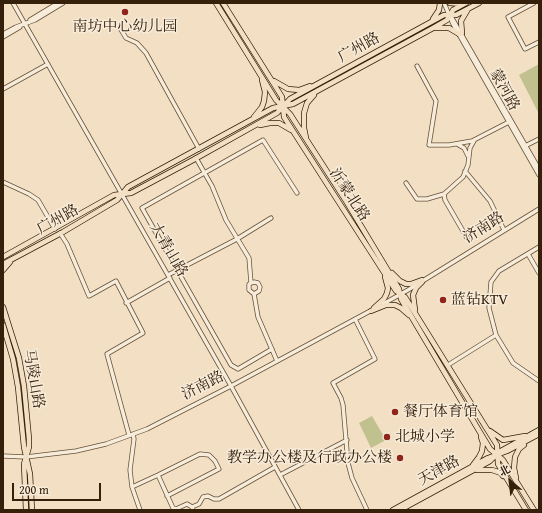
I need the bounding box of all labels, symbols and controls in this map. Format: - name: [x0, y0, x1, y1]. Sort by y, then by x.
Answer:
- marker: 南坊中心幼儿园: [120, 7, 130, 17]
- place label: 南坊中心幼儿园: [73, 18, 177, 36]
- street label: 广州路: [335, 29, 383, 67]
- street label: 蒙河路: [485, 66, 523, 114]
- street label: 沂蒙北路: [325, 165, 373, 225]
- street label: 广州路: [34, 201, 82, 239]
- street label: 济南路: [460, 208, 508, 248]
- street label: 大青山路: [145, 220, 191, 280]
- place label: 蓝钻KTV: [451, 291, 508, 309]
- marker: 蓝钻KTV: [438, 295, 448, 305]
- street label: 马陵山路: [19, 348, 47, 410]
- street label: 济南路: [179, 368, 227, 404]
- place label: 餐厅体育馆: [403, 403, 478, 421]
- marker: 餐厅体育馆: [390, 407, 400, 417]
- place label: 北城小学: [395, 428, 455, 446]
- marker: 北城小学: [382, 432, 392, 442]
- place label: 教学办公楼及行政办公楼: [227, 449, 392, 467]
- street label: 天津路: [415, 452, 463, 490]
- marker: 教学办公楼及行政办公楼: [395, 453, 405, 463]
- north arrow: [490, 461, 530, 501]
- text: 北: [496, 461, 513, 480]
- scale bar: [14, 475, 103, 501]
- text: 200 m: [19, 481, 49, 498]

